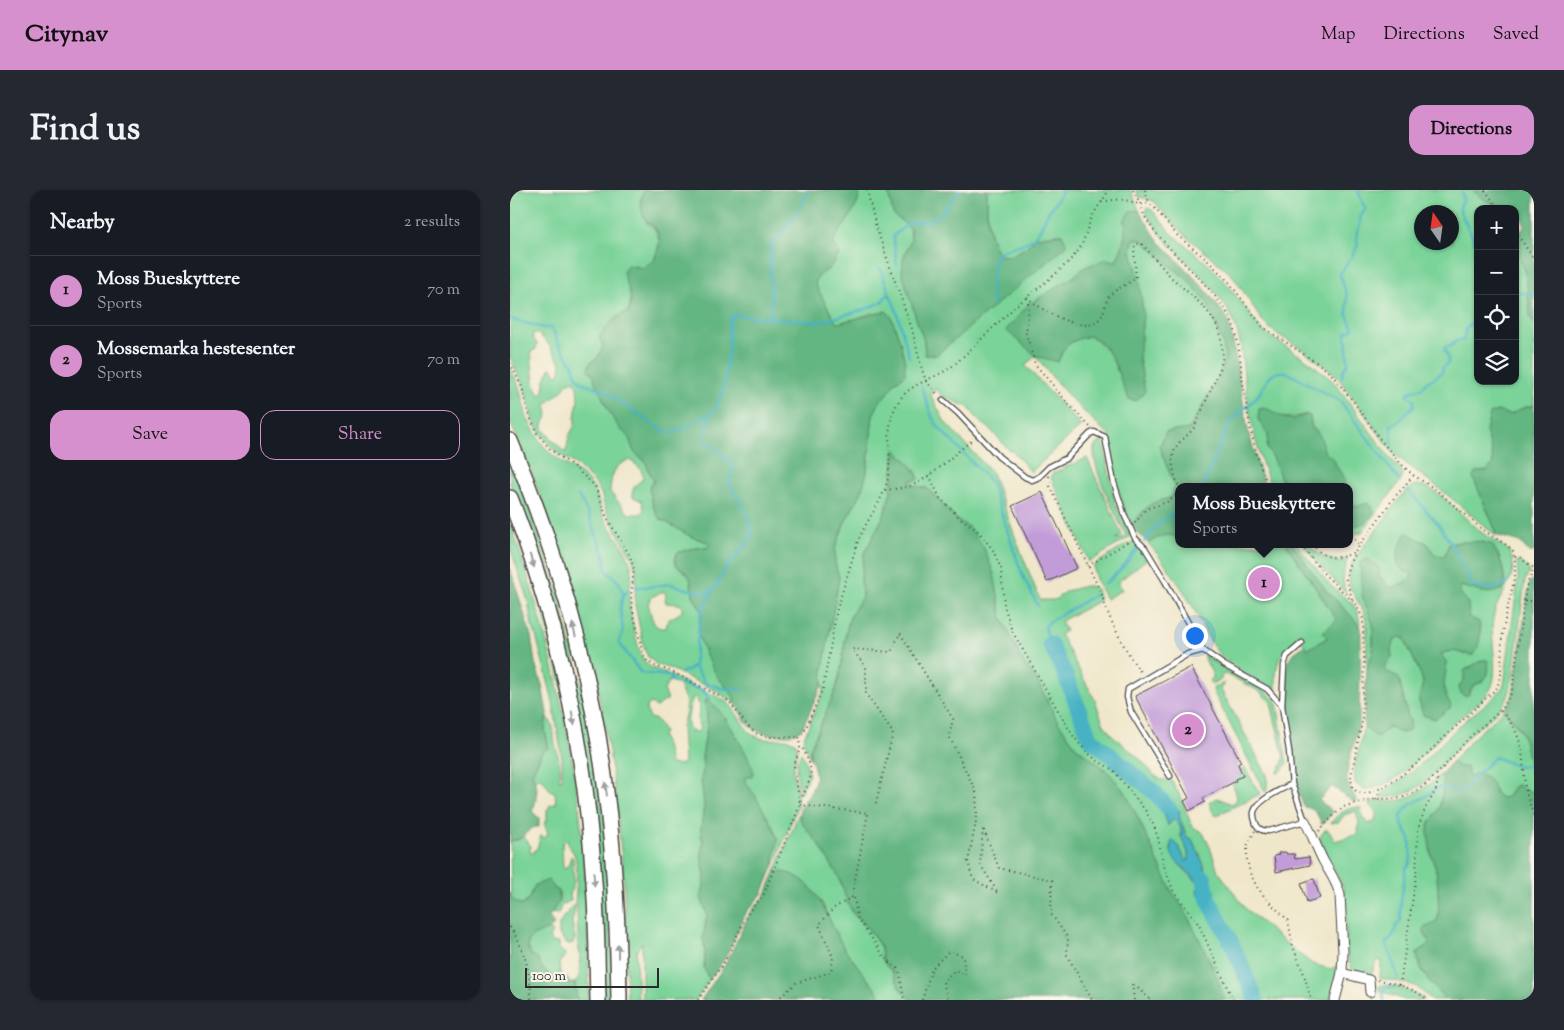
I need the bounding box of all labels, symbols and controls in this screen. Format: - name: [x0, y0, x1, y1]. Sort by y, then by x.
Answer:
- text: Citynav: [25, 18, 108, 52]
- text: Map: [1321, 22, 1356, 48]
- text: Directions: [1384, 22, 1465, 48]
- text: Saved: [1493, 22, 1539, 48]
- text: Find us: [30, 105, 140, 156]
- button: Directions: [1409, 105, 1534, 155]
- north arrow: [1414, 205, 1459, 250]
- map controls: [1474, 205, 1519, 385]
- button: +: [1474, 205, 1519, 250]
- text: Nearby: [50, 208, 115, 238]
- text: 2 results: [404, 211, 460, 234]
- button: −: [1474, 250, 1519, 295]
- text: Moss Bueskyttere: [97, 266, 240, 293]
- text: 1: [63, 279, 69, 302]
- text: 70 m: [427, 279, 460, 302]
- text: Sports: [97, 293, 142, 316]
- button: locate: [1474, 295, 1519, 340]
- text: Mossemarka hestesenter: [97, 336, 295, 363]
- button: layers: [1474, 340, 1519, 385]
- text: 2: [62, 349, 70, 372]
- text: 70 m: [427, 349, 460, 372]
- text: Sports: [97, 363, 142, 386]
- button: Save: [50, 410, 250, 460]
- button: Share: [260, 410, 460, 460]
- popup: [1175, 483, 1353, 548]
- text: Moss Bueskyttere: [1192, 491, 1336, 518]
- text: Sports: [1192, 518, 1237, 541]
- one-way arrow: [529, 553, 536, 568]
- pin: 1: [1248, 564, 1280, 602]
- one-way arrow: [570, 623, 578, 638]
- your location: [1182, 623, 1208, 649]
- one-way arrow: [569, 710, 577, 726]
- pin: 2: [1172, 711, 1204, 749]
- one-way arrow: [602, 781, 610, 797]
- one-way arrow: [590, 871, 598, 887]
- one-way arrow: [614, 943, 622, 959]
- scale bar: [525, 965, 659, 988]
- text: 100 m: [532, 967, 566, 987]

